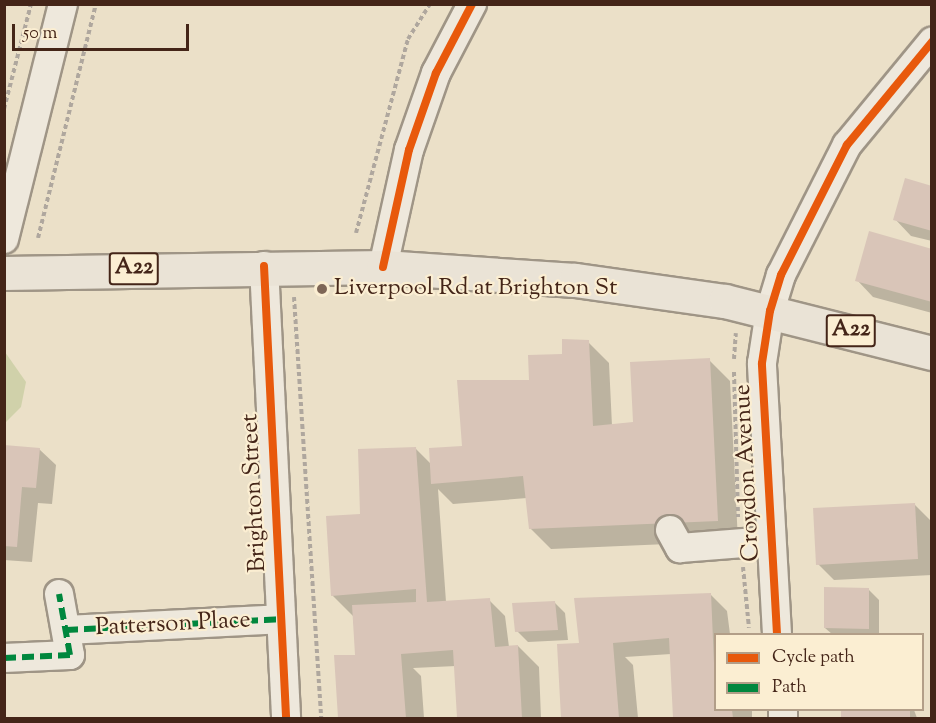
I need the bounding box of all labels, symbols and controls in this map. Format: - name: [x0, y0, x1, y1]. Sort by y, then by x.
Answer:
- scale bar: [15, 12, 192, 50]
- text: 50 m: [23, 21, 57, 47]
- road number: A22: [108, 250, 160, 288]
- place label: Liverpool Rd at Brighton St: [334, 275, 617, 303]
- marker: Liverpool Rd at Brighton St: [315, 282, 329, 296]
- road number: A22: [826, 312, 876, 350]
- street label: Croydon Avenue: [729, 383, 767, 563]
- street label: Brighton Street: [236, 413, 274, 573]
- street label: Patterson Place: [95, 607, 251, 643]
- legend: [714, 633, 924, 711]
- text: Cycle path: [772, 645, 855, 671]
- text: Path: [772, 675, 807, 701]

